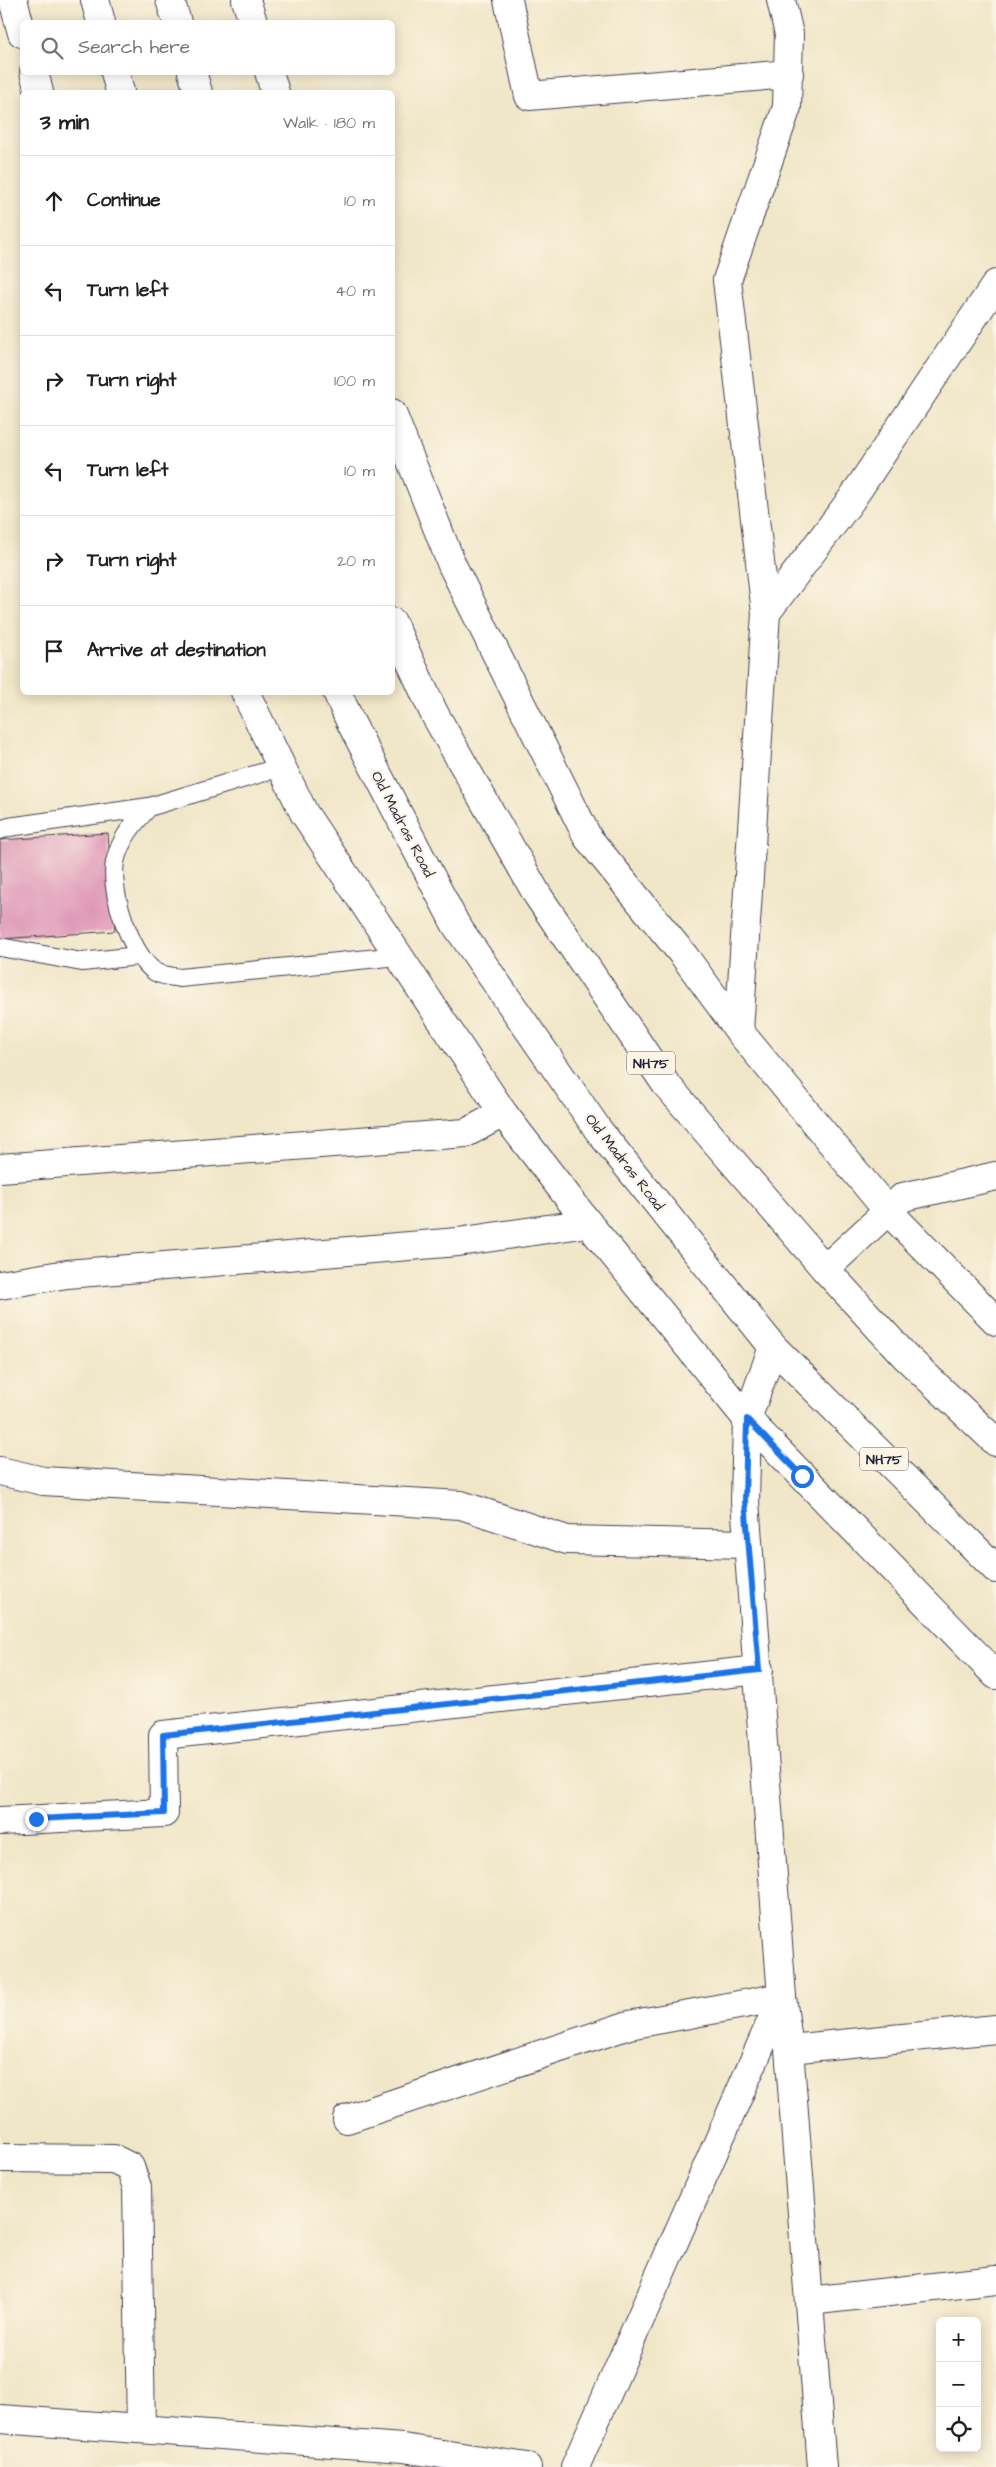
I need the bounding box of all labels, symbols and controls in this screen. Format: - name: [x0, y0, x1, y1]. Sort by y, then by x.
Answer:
- search box: [20, 20, 395, 75]
- icon: search: [38, 34, 66, 62]
- text: Search here: [78, 34, 190, 61]
- text: 3 min: [40, 108, 89, 137]
- text: Walk · 180 m: [283, 112, 375, 134]
- icon: ahead: [40, 187, 68, 215]
- text: Continue: [87, 187, 161, 214]
- text: 10 m: [344, 190, 375, 212]
- icon: left: [40, 277, 68, 305]
- text: Turn left: [87, 277, 168, 304]
- text: 40 m: [335, 280, 375, 302]
- icon: right: [40, 367, 68, 395]
- text: Turn right: [87, 367, 176, 394]
- text: 100 m: [334, 370, 375, 392]
- icon: left: [40, 457, 68, 485]
- text: Turn left: [87, 457, 168, 484]
- text: 10 m: [344, 460, 375, 482]
- icon: right: [40, 547, 68, 575]
- text: Turn right: [87, 547, 176, 574]
- text: 20 m: [337, 550, 375, 572]
- icon: arrive: [40, 637, 68, 665]
- text: Arrive at destination: [87, 637, 266, 664]
- street label: Old Madras Road: [366, 767, 440, 881]
- road number: NH75: [627, 1052, 675, 1074]
- street label: Old Madras Road: [580, 1109, 669, 1215]
- road number: NH75: [860, 1448, 908, 1470]
- route start: [791, 1465, 814, 1488]
- route end: [25, 1808, 48, 1831]
- map controls: [936, 2317, 981, 2452]
- button: +: [936, 2317, 981, 2362]
- button: −: [936, 2362, 981, 2407]
- button: locate: [936, 2407, 981, 2452]

